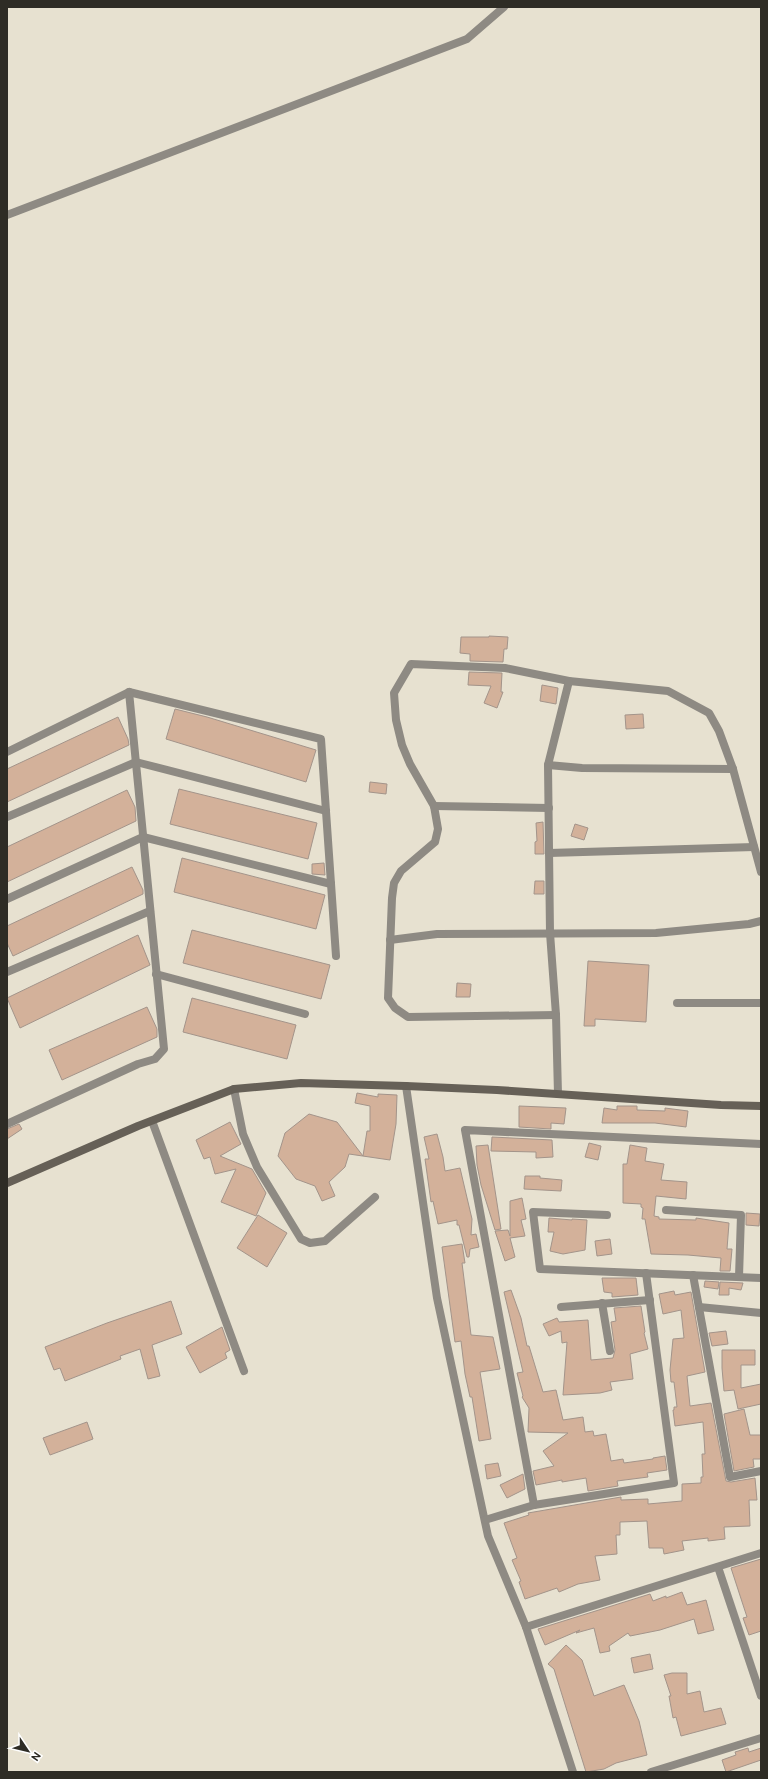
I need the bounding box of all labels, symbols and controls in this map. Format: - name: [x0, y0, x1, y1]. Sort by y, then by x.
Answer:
- north arrow: [8, 1731, 48, 1771]
- text: N: [29, 1750, 43, 1764]

